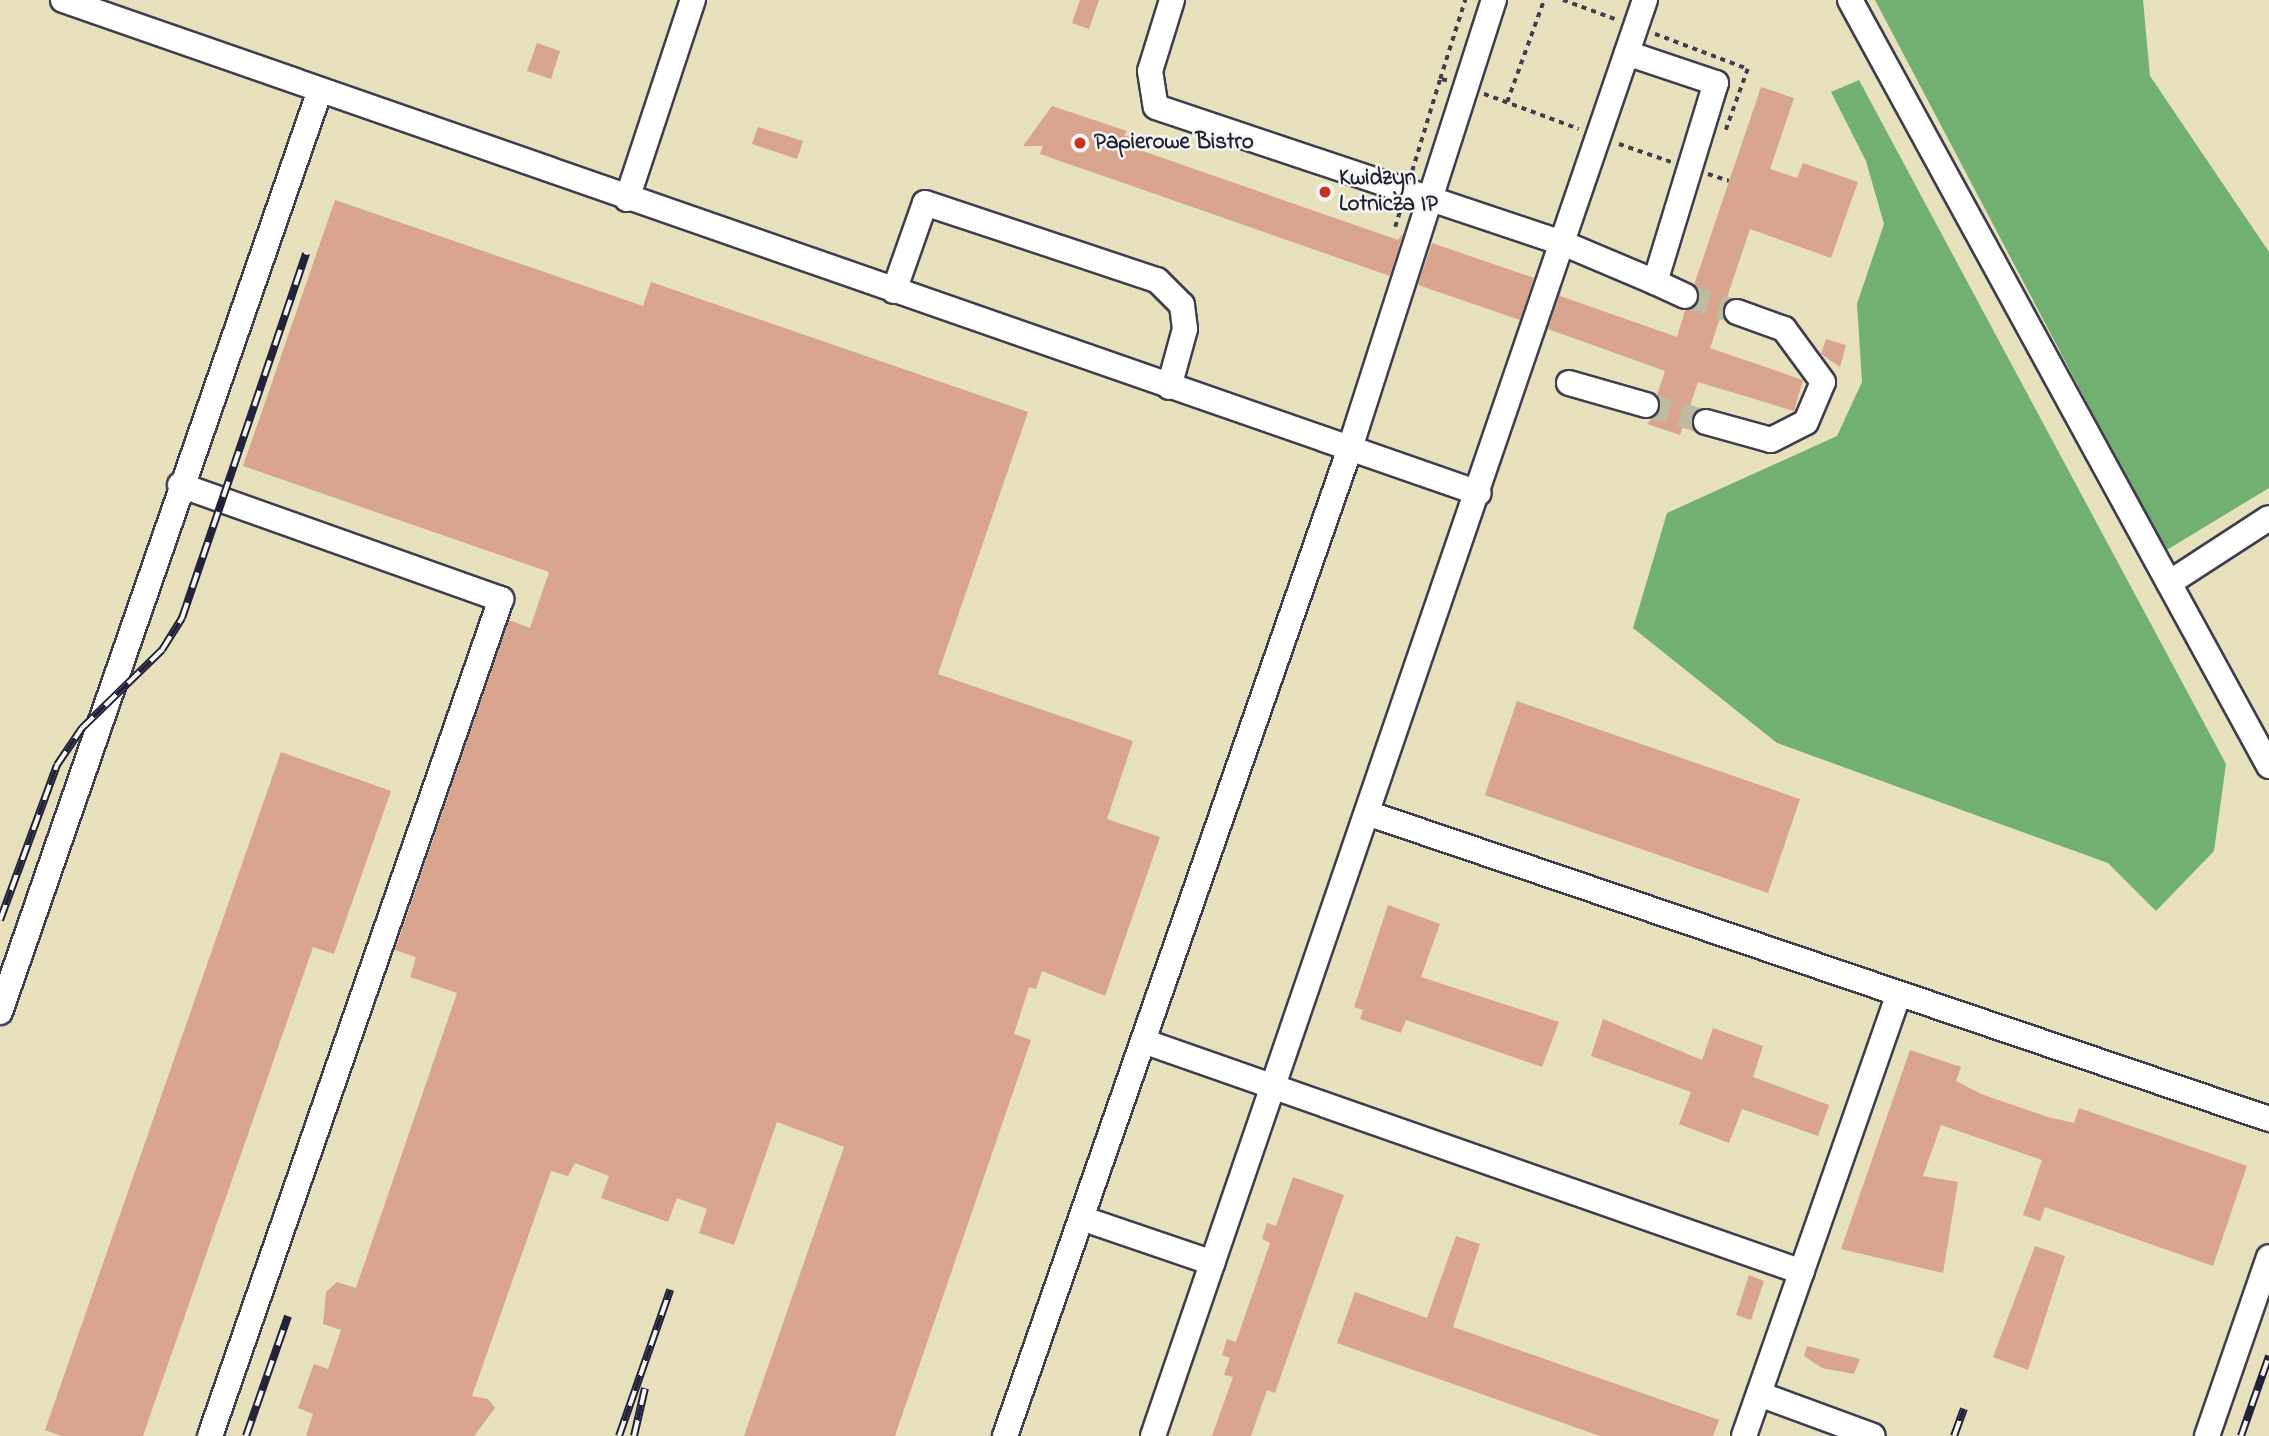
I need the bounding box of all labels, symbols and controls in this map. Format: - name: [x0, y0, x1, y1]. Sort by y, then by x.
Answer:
- place label: Papierowe Bistro: [1094, 129, 1254, 157]
- marker: Papierowe Bistro: [1072, 135, 1088, 151]
- place label: Kwidzyn Lotnicza IP: [1339, 165, 1438, 219]
- marker: Kwidzyn Lotnicza IP: [1317, 184, 1333, 200]

